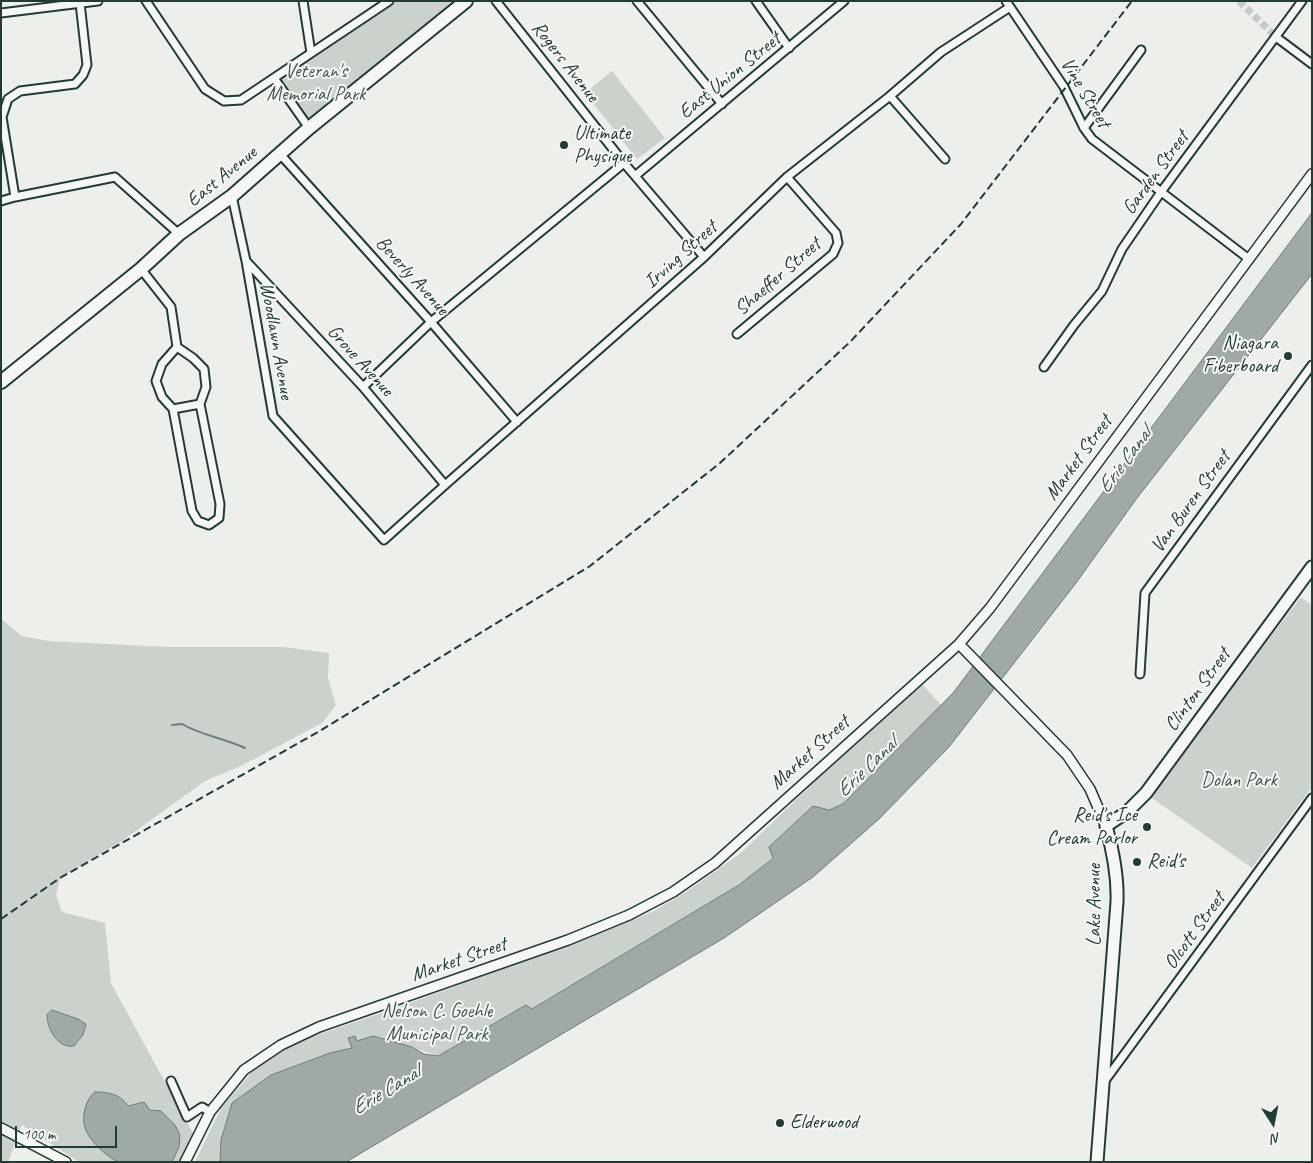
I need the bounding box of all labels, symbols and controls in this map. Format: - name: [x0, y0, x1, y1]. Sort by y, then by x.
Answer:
- street label: Rogers Avenue: [526, 17, 604, 107]
- street label: East Union Street: [674, 28, 786, 124]
- street label: Vine Street: [1055, 54, 1115, 132]
- park label: Veteran's Memorial Park: [267, 60, 365, 107]
- place label: Ultimate Physique: [574, 122, 632, 169]
- street label: Garden Street: [1118, 127, 1194, 219]
- marker: Ultimate Physique: [558, 139, 570, 151]
- street label: East Avenue: [182, 141, 262, 213]
- street label: Irving Street: [640, 216, 722, 294]
- street label: Beverly Avenue: [370, 231, 454, 321]
- street label: Shaeffer Street: [730, 233, 826, 321]
- street label: Woodlawn Avenue: [254, 281, 298, 401]
- street label: Grove Avenue: [322, 320, 398, 402]
- place label: Niagara Fiberboard: [1203, 332, 1278, 379]
- marker: Niagara Fiberboard: [1282, 350, 1294, 362]
- street label: Market Street: [1040, 411, 1118, 505]
- water label: Erie Canal: [1092, 423, 1158, 499]
- street label: Van Buren Street: [1146, 446, 1236, 558]
- street label: Clinton Street: [1160, 644, 1236, 736]
- street label: Market Street: [765, 711, 855, 795]
- water label: Erie Canal: [831, 733, 903, 803]
- park label: Dolan Park: [1201, 769, 1277, 793]
- place label: Reid's Ice Cream Parlor: [1047, 804, 1137, 851]
- marker: Reid's Ice Cream Parlor: [1141, 821, 1153, 833]
- place label: Reid's: [1147, 850, 1185, 874]
- marker: Reid's: [1131, 856, 1143, 868]
- street label: Lake Avenue: [1083, 864, 1107, 946]
- street label: Olcott Street: [1159, 888, 1231, 974]
- street label: Market Street: [408, 933, 510, 987]
- park label: Nelson C. Goehle Municipal Park: [382, 1000, 492, 1047]
- water label: Erie Canal: [347, 1061, 425, 1121]
- north arrow: [1248, 1098, 1298, 1148]
- place label: Elderwood: [790, 1111, 858, 1135]
- scale bar: [18, 1116, 120, 1148]
- marker: Elderwood: [774, 1117, 786, 1129]
- text: 100 m: [23, 1125, 55, 1144]
- text: N: [1270, 1129, 1282, 1147]

